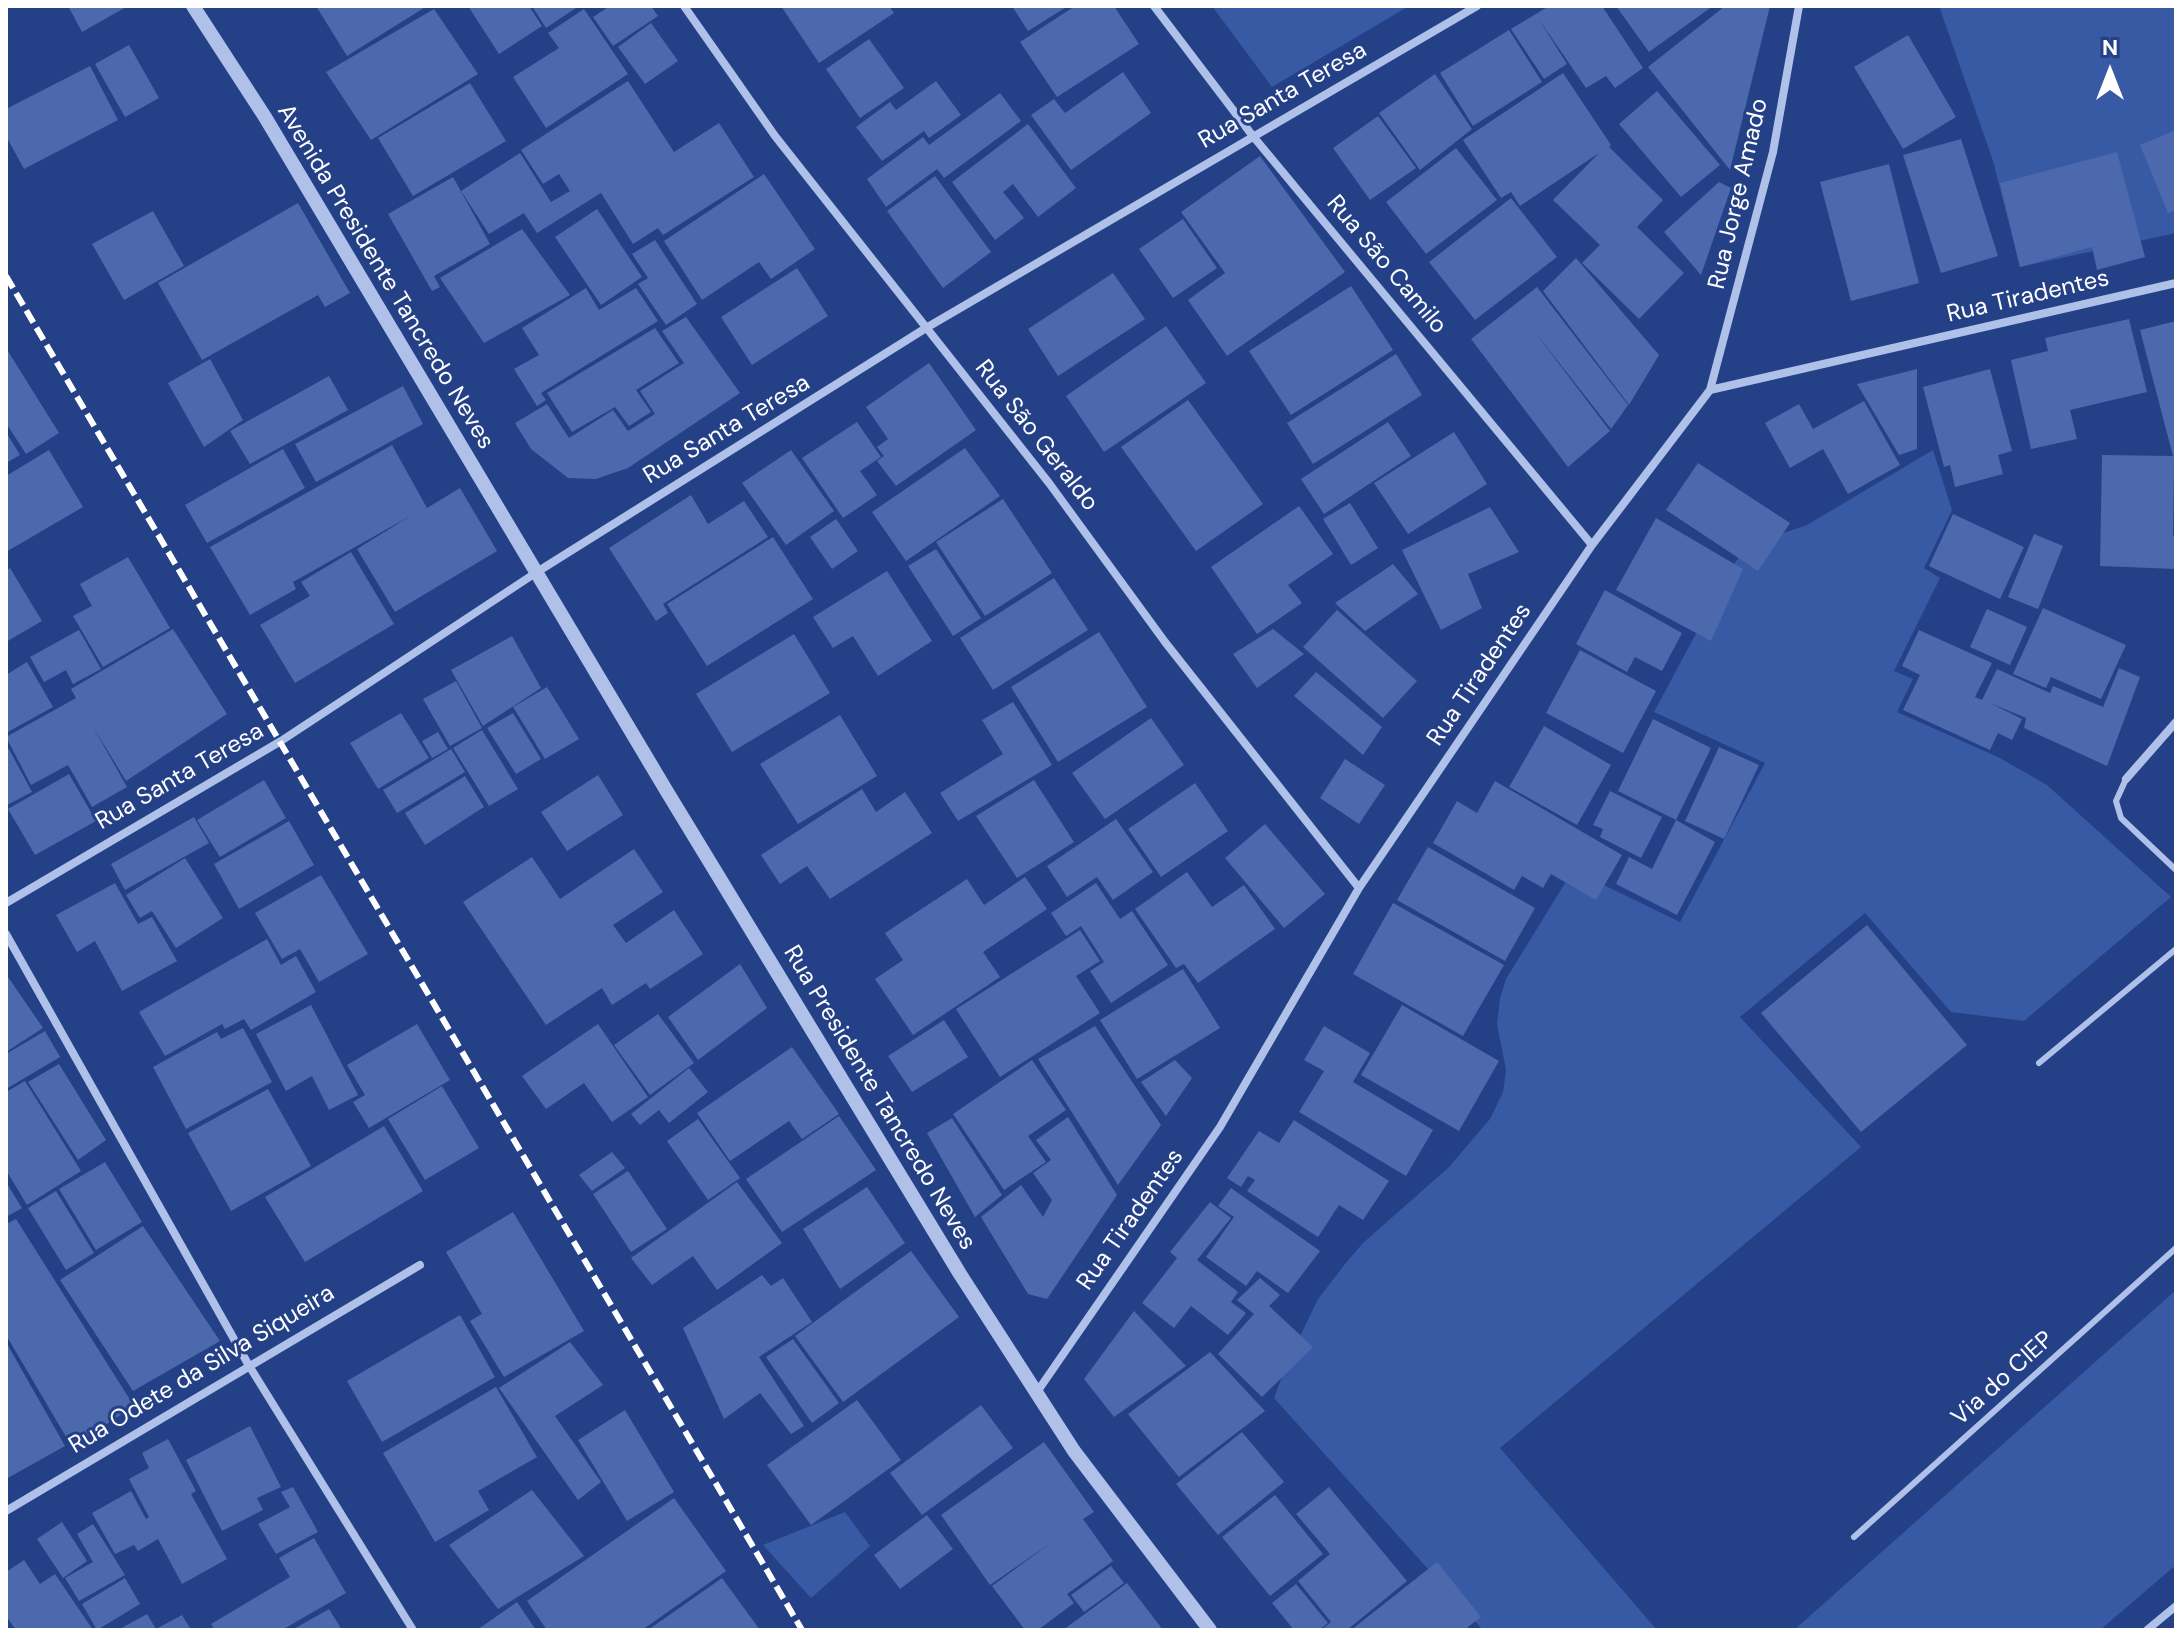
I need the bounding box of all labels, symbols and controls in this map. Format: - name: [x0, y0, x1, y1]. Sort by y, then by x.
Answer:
- north arrow: [2070, 32, 2150, 112]
- text: N: [2102, 33, 2118, 62]
- street label: Rua Santa Teresa: [1194, 36, 1372, 156]
- street label: Rua Jorge Amado: [1703, 96, 1775, 292]
- street label: Avenida Presidente Tancredo Neves: [270, 99, 500, 455]
- street label: Rua São Camilo: [1320, 190, 1452, 340]
- street label: Rua Tiradentes: [1944, 264, 2112, 330]
- street label: Rua São Geraldo: [968, 355, 1104, 517]
- street label: Rua Santa Teresa: [639, 369, 815, 491]
- street label: Rua Tiradentes: [1422, 598, 1538, 752]
- street label: Rua Santa Teresa: [91, 717, 269, 837]
- street label: Rua Presidente Tancredo Neves: [776, 940, 982, 1256]
- street label: Rua Tiradentes: [1072, 1144, 1190, 1296]
- street label: Rua Odete da Silva Siqueira: [64, 1279, 340, 1461]
- street label: Via do CIEP: [1946, 1326, 2060, 1432]

